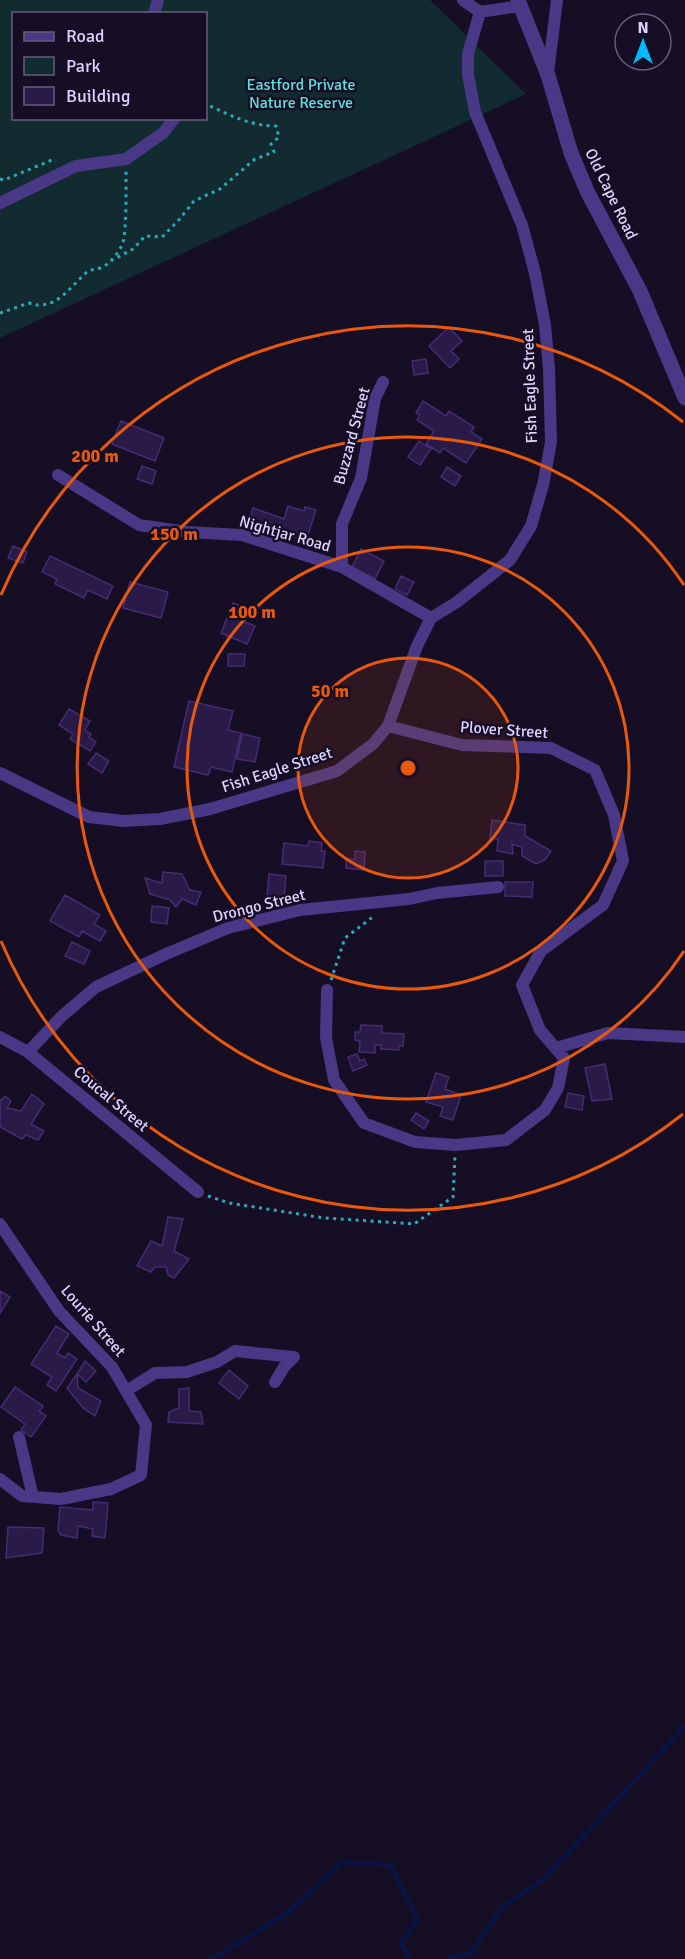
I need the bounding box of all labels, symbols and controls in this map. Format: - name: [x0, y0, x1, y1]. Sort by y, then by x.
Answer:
- legend: [12, 12, 207, 120]
- north arrow: [613, 12, 673, 72]
- text: N: [637, 18, 649, 38]
- text: Road: [66, 25, 105, 47]
- text: Park: [66, 55, 101, 77]
- park label: Eastford Private Nature Reserve: [246, 75, 356, 113]
- text: Building: [66, 85, 130, 107]
- street label: Old Cape Road: [580, 145, 642, 243]
- street label: Fish Eagle Street: [518, 328, 542, 444]
- street label: Buzzard Street: [329, 385, 375, 487]
- text: 200 m: [71, 445, 119, 467]
- street label: Nightjar Road: [237, 511, 333, 557]
- text: 150 m: [150, 523, 198, 545]
- text: 100 m: [228, 601, 276, 623]
- text: 50 m: [311, 680, 349, 702]
- street label: Plover Street: [459, 717, 549, 743]
- street label: Fish Eagle Street: [219, 743, 335, 797]
- centre of rings: [398, 758, 418, 778]
- street label: Drongo Street: [210, 885, 308, 927]
- street label: Coucal Street: [69, 1062, 153, 1137]
- street label: Lourie Street: [56, 1281, 130, 1361]

